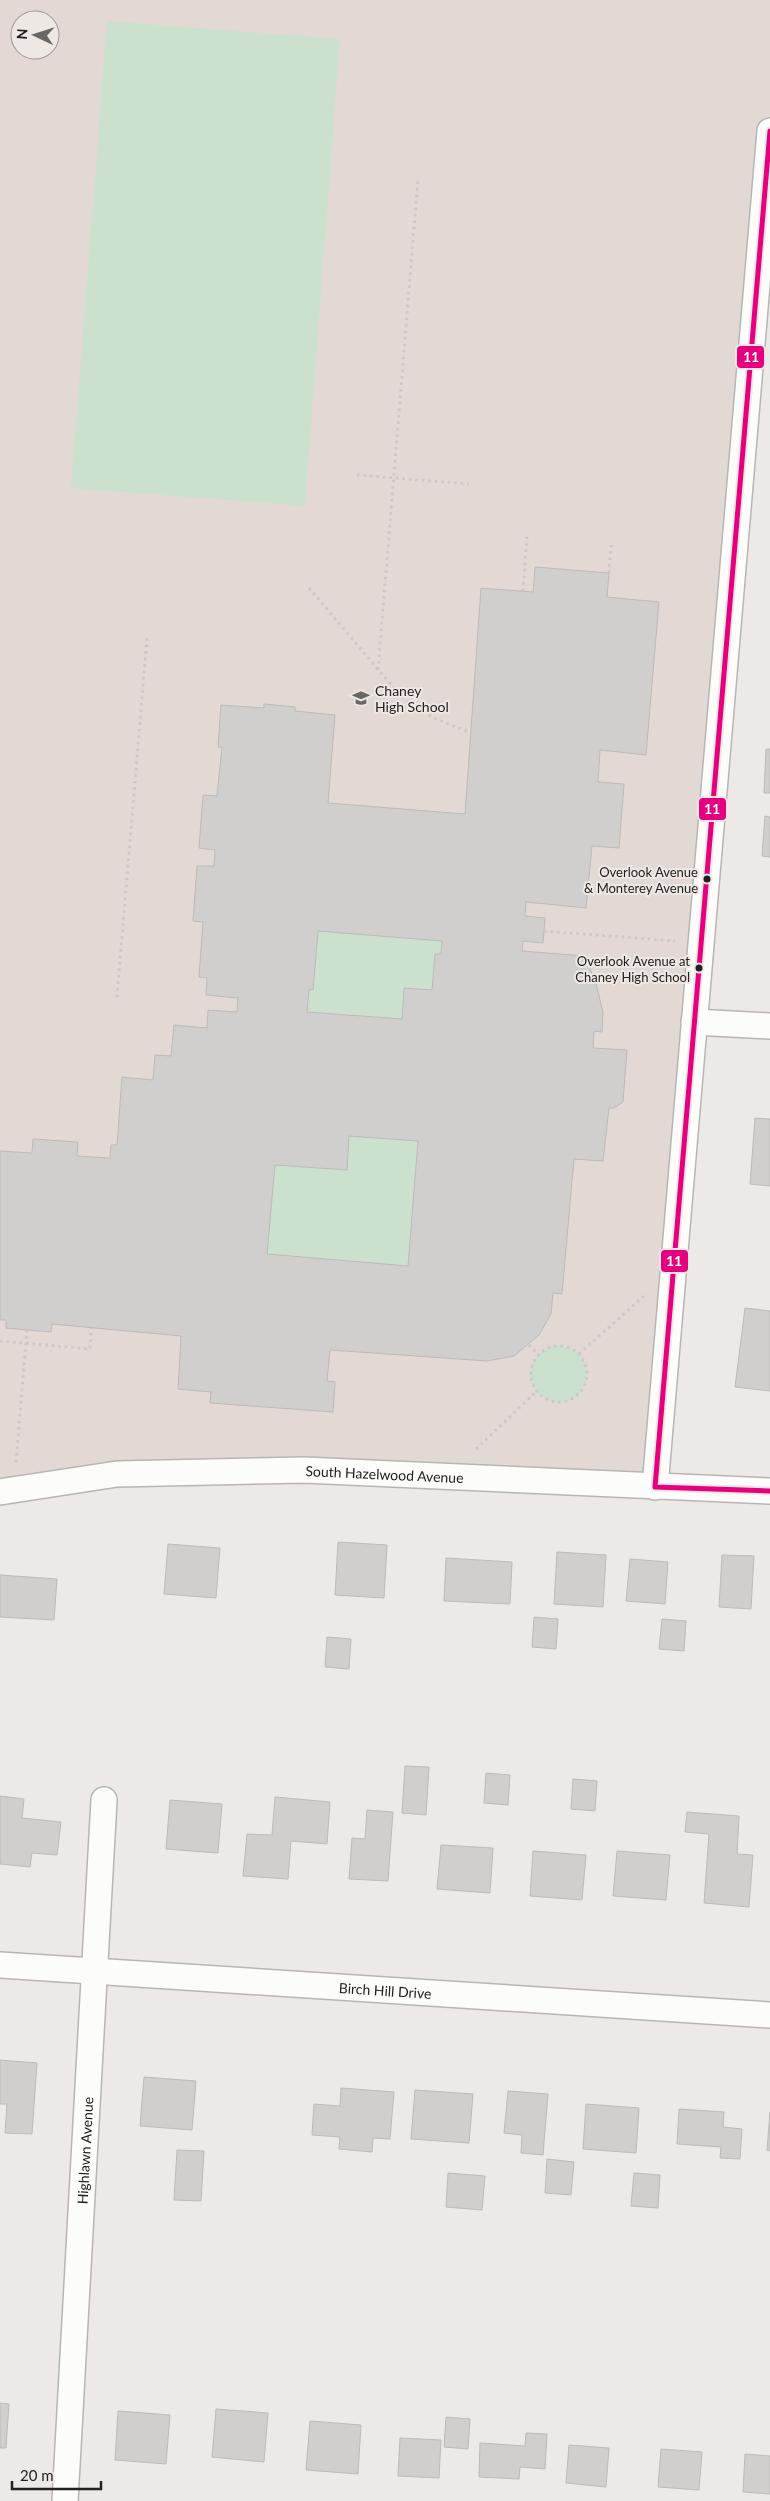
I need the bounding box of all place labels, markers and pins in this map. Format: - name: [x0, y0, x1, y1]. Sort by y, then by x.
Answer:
- place label: Chaney High School: [375, 682, 449, 715]
- school or university icon: Chaney High School: [351, 688, 371, 708]
- place label: Overlook Avenue & Monterey Avenue: [584, 864, 698, 896]
- marker: Overlook Avenue & Monterey Avenue: [702, 874, 712, 884]
- place label: Overlook Avenue at Chaney High School: [575, 953, 690, 985]
- marker: Overlook Avenue at Chaney High School: [694, 963, 704, 973]

